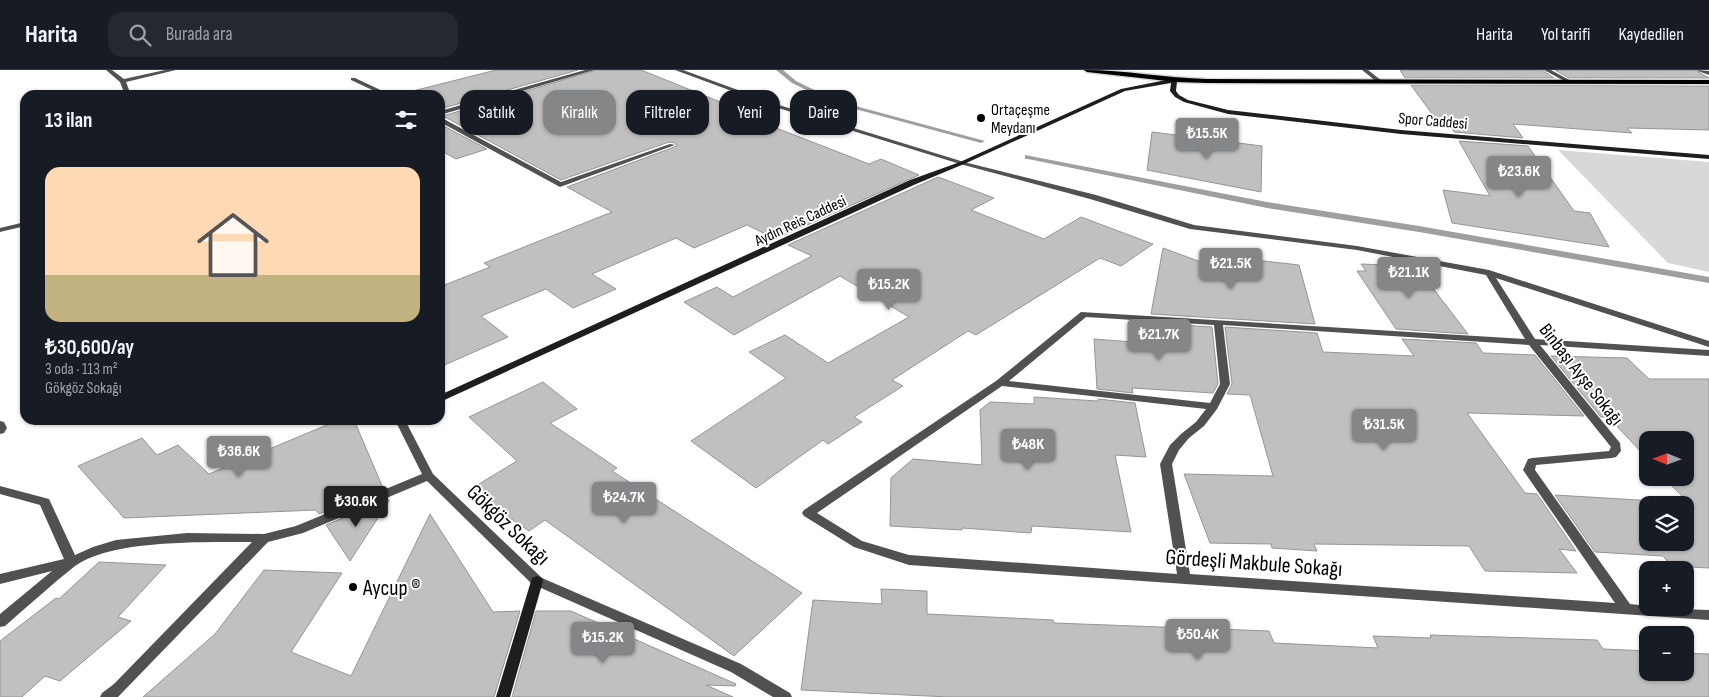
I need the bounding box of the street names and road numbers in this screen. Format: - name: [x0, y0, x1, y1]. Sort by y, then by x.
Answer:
- street label: Spor Caddesi: [1397, 109, 1468, 134]
- street label: Aydın Reis Caddesi: [751, 192, 849, 251]
- street label: Binbaşı Ayşe Sokağı: [1534, 319, 1628, 431]
- street label: Gökgöz Sokağı: [461, 479, 555, 571]
- street label: Gördeşli Makbule Sokağı: [1165, 544, 1343, 583]

